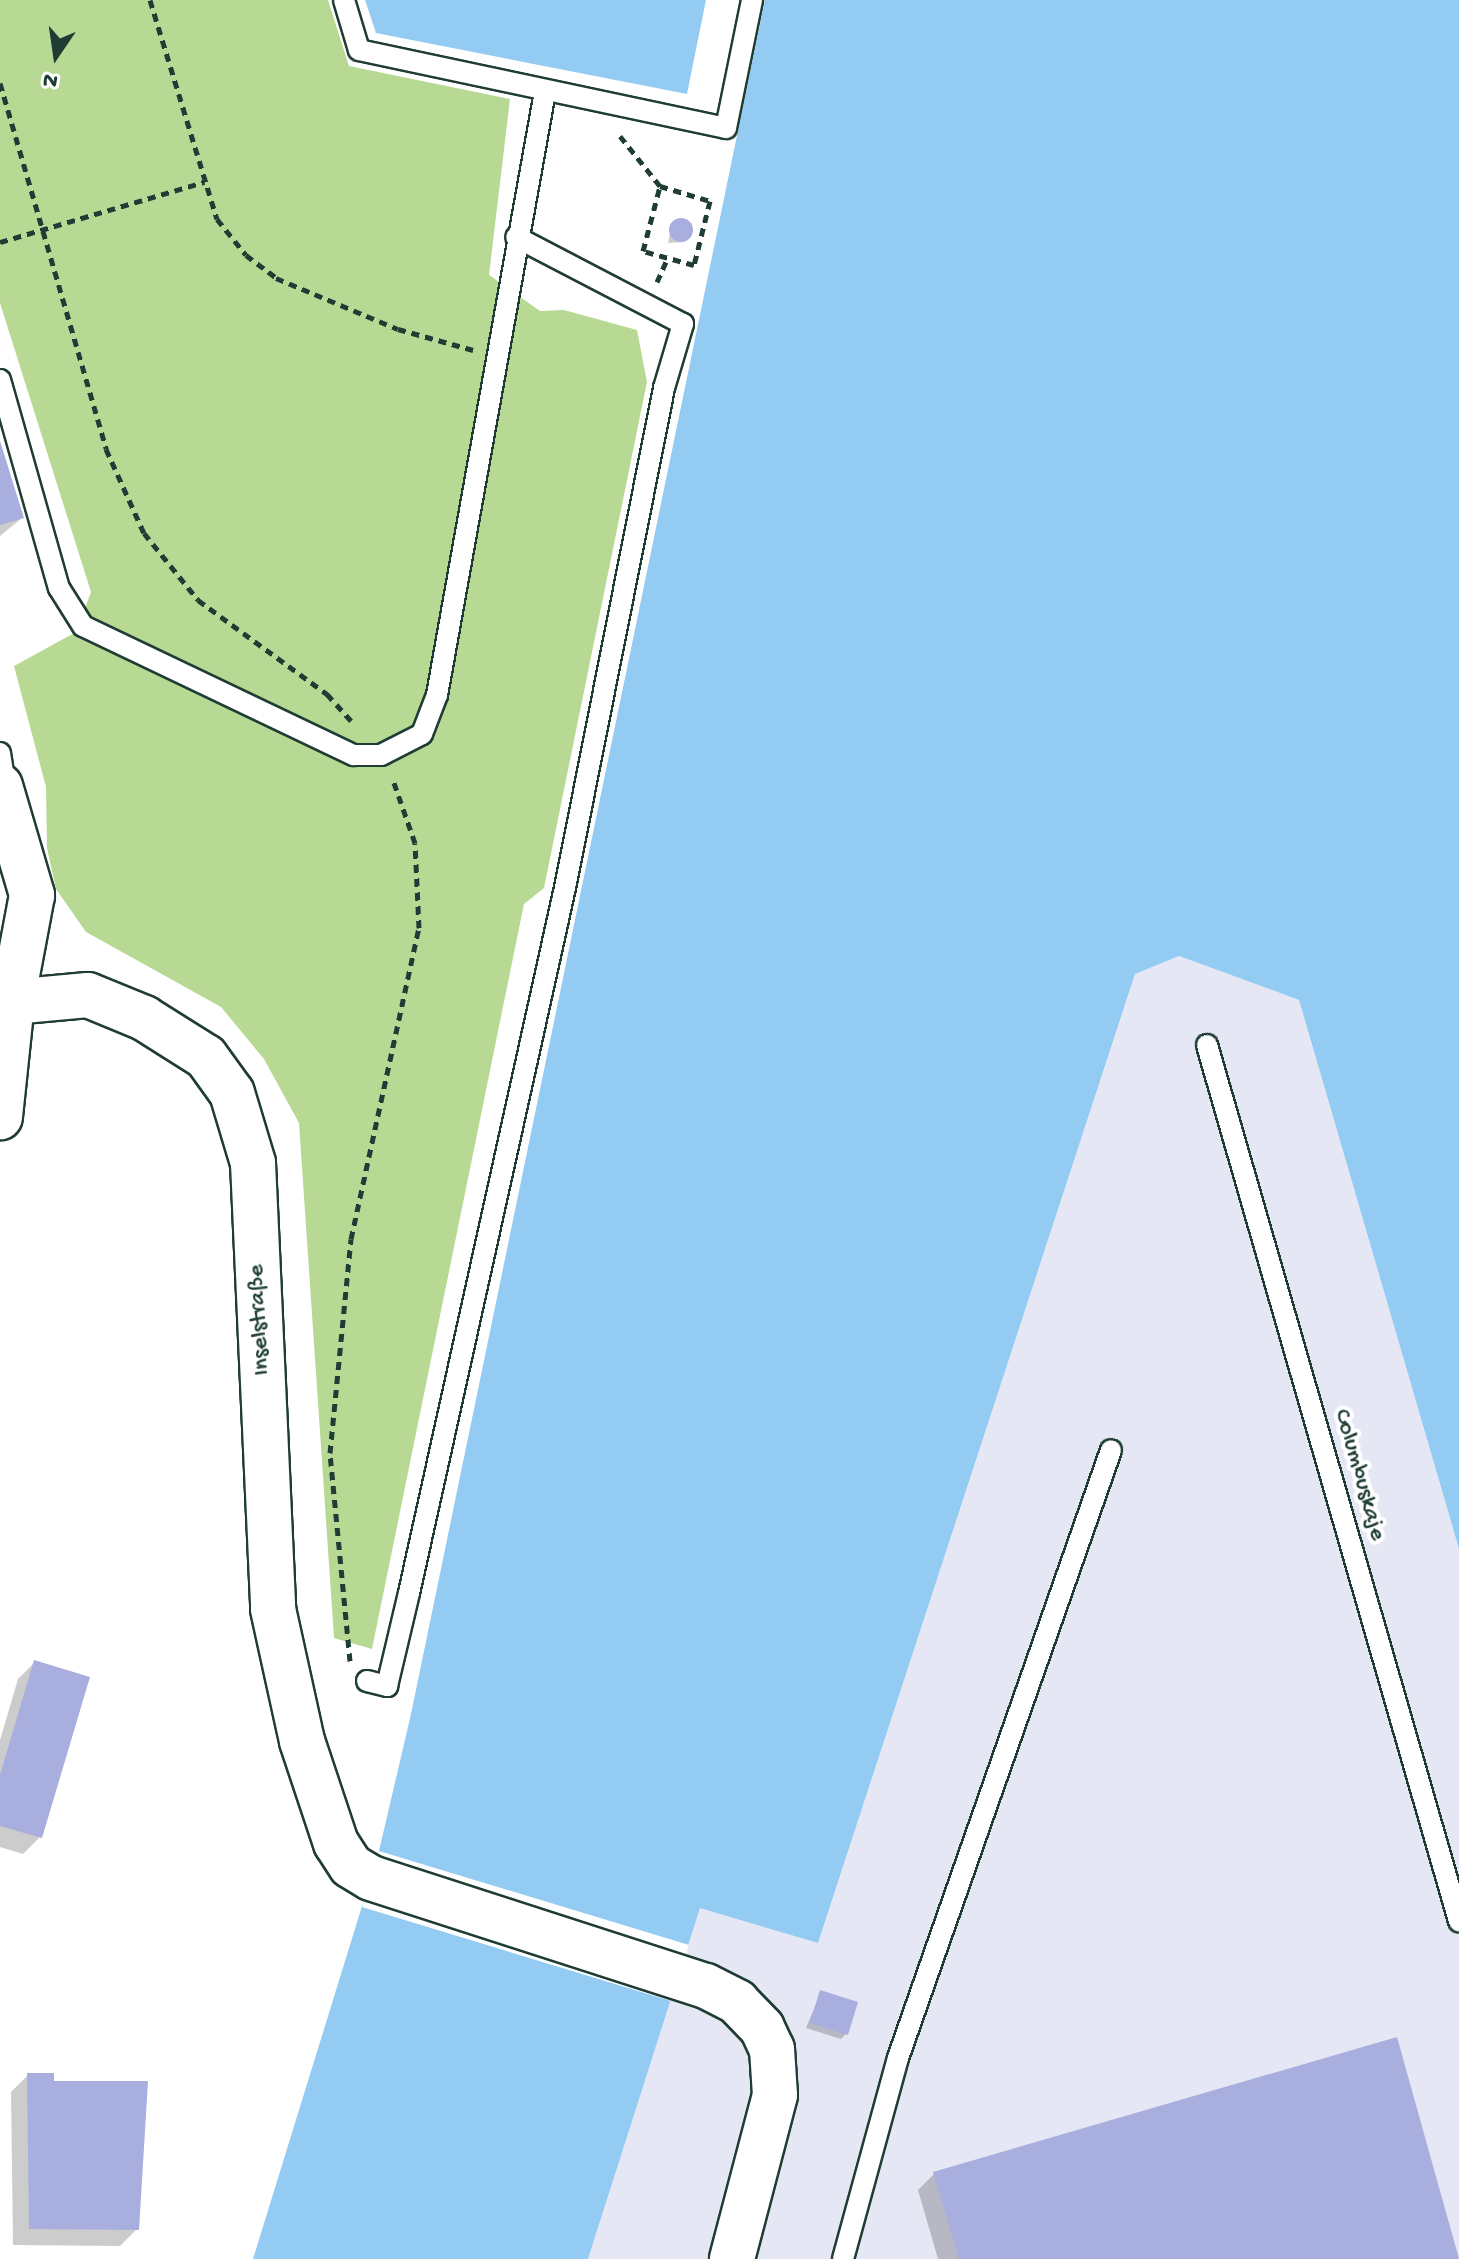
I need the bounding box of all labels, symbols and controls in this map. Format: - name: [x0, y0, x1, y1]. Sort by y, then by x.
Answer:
- north arrow: [16, 16, 96, 96]
- text: N: [41, 65, 61, 94]
- street label: Inselstraße: [243, 1264, 277, 1376]
- street label: Columbuskaje: [1327, 1406, 1391, 1544]

